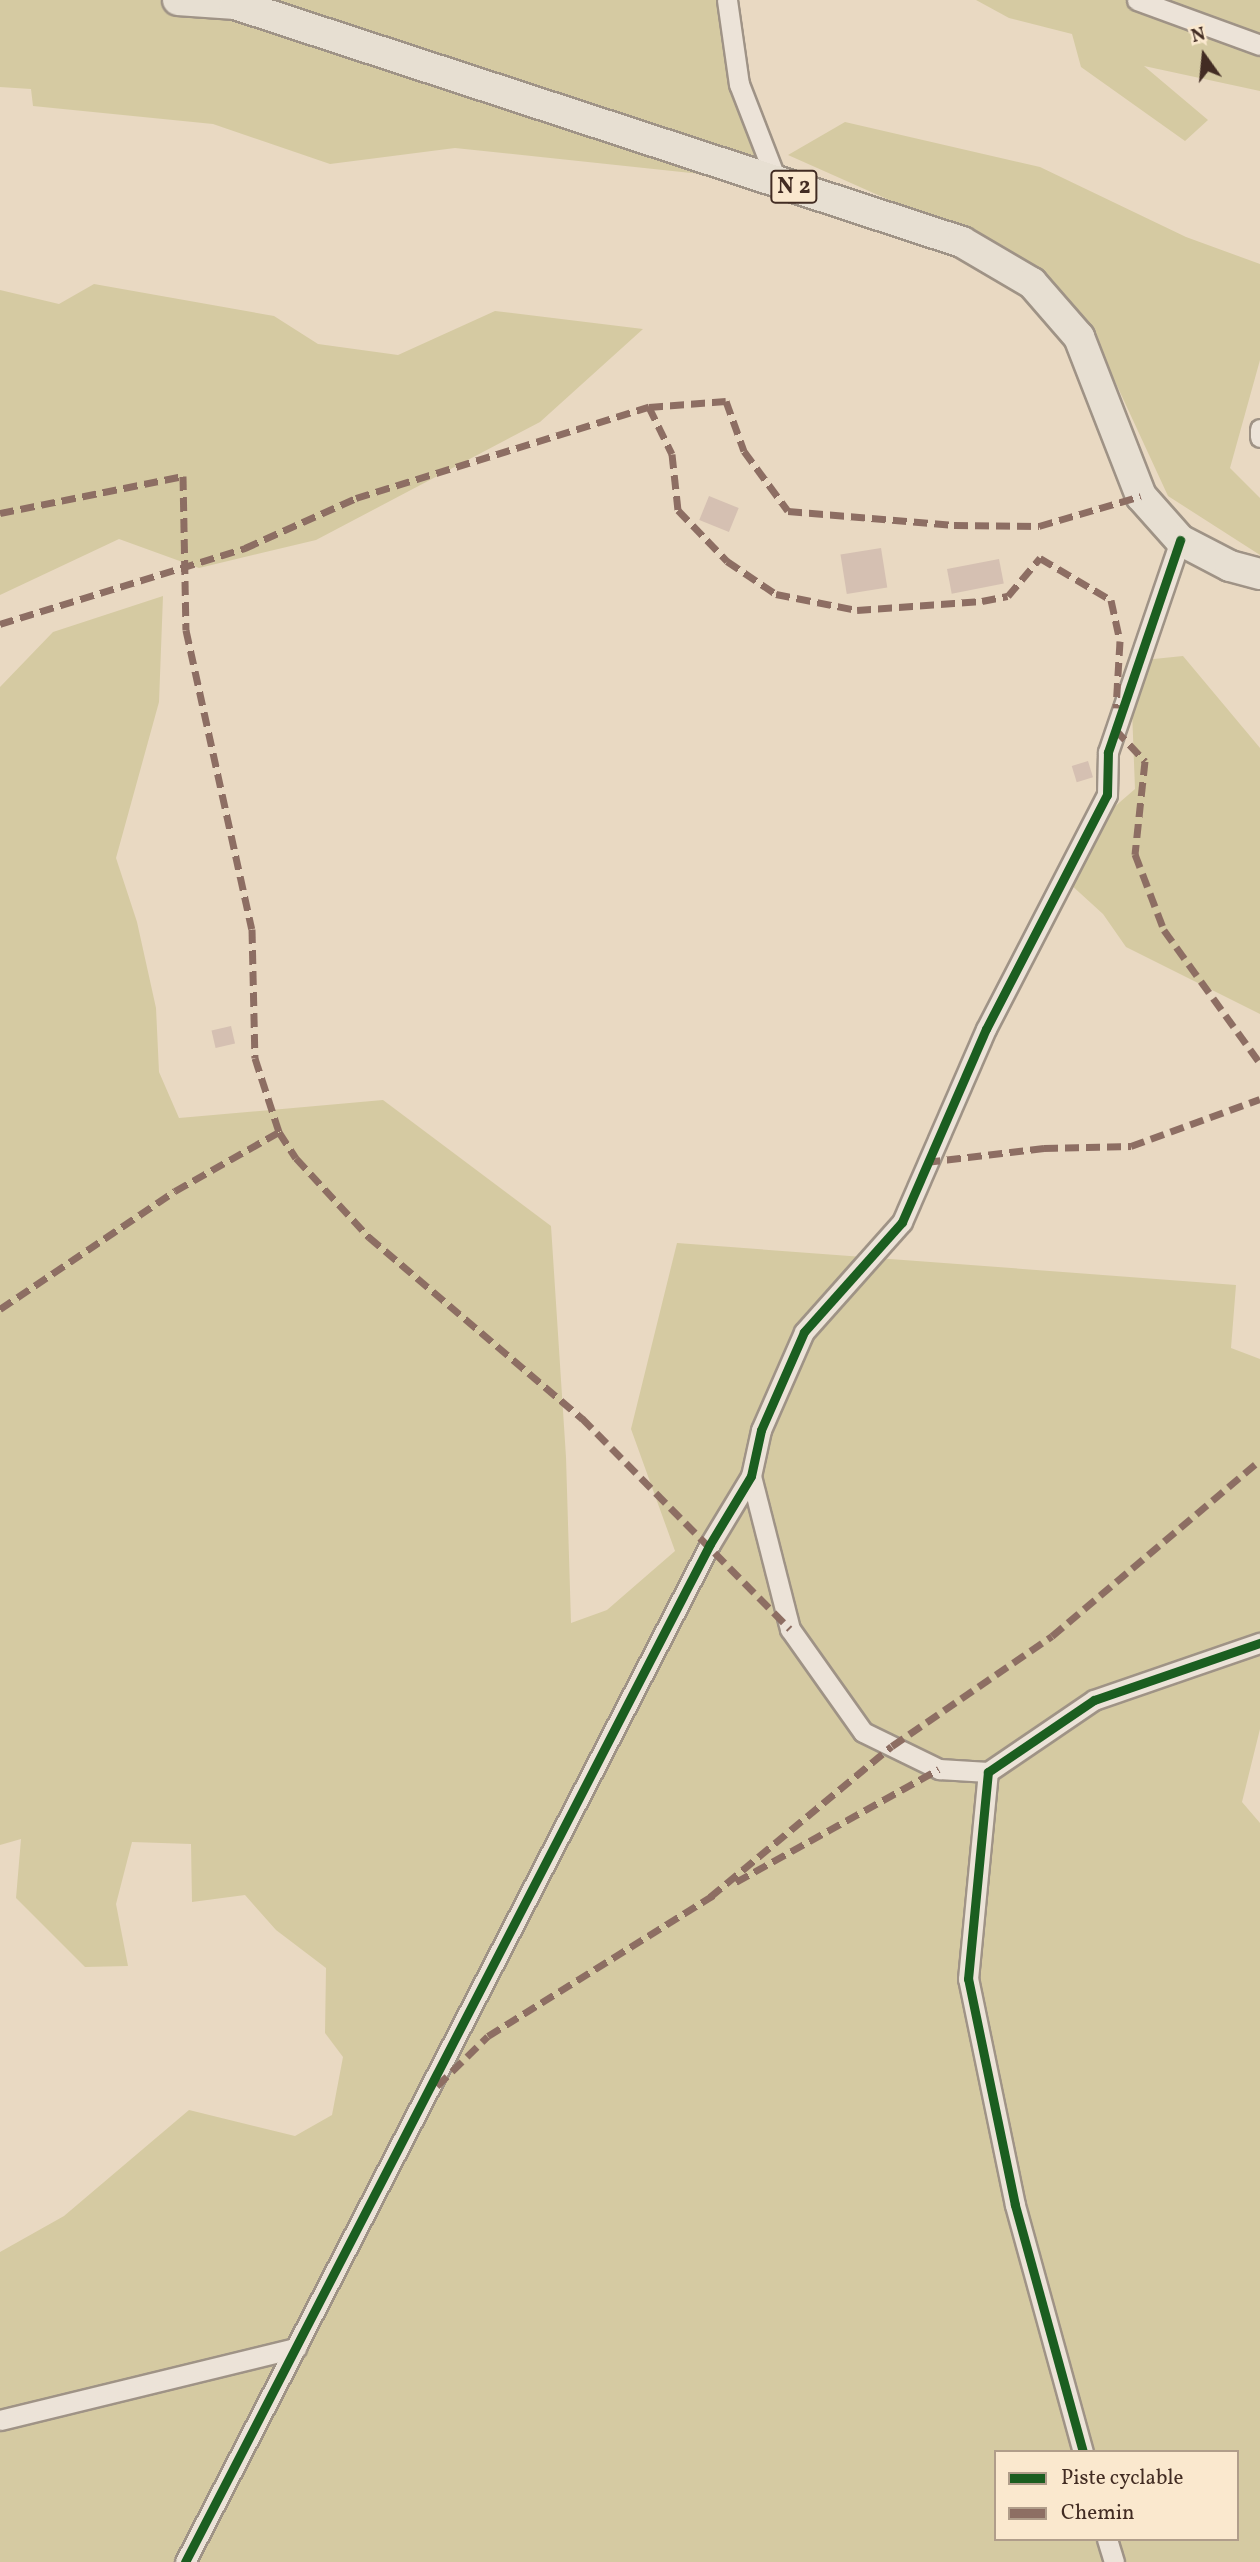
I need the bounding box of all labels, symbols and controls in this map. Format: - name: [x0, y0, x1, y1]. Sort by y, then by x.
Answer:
- north arrow: [1169, 21, 1239, 91]
- text: N: [1189, 21, 1209, 50]
- road number: N 2: [770, 168, 818, 206]
- legend: [994, 2450, 1239, 2541]
- text: Piste cyclable: [1061, 2464, 1183, 2493]
- text: Chemin: [1061, 2499, 1135, 2528]

